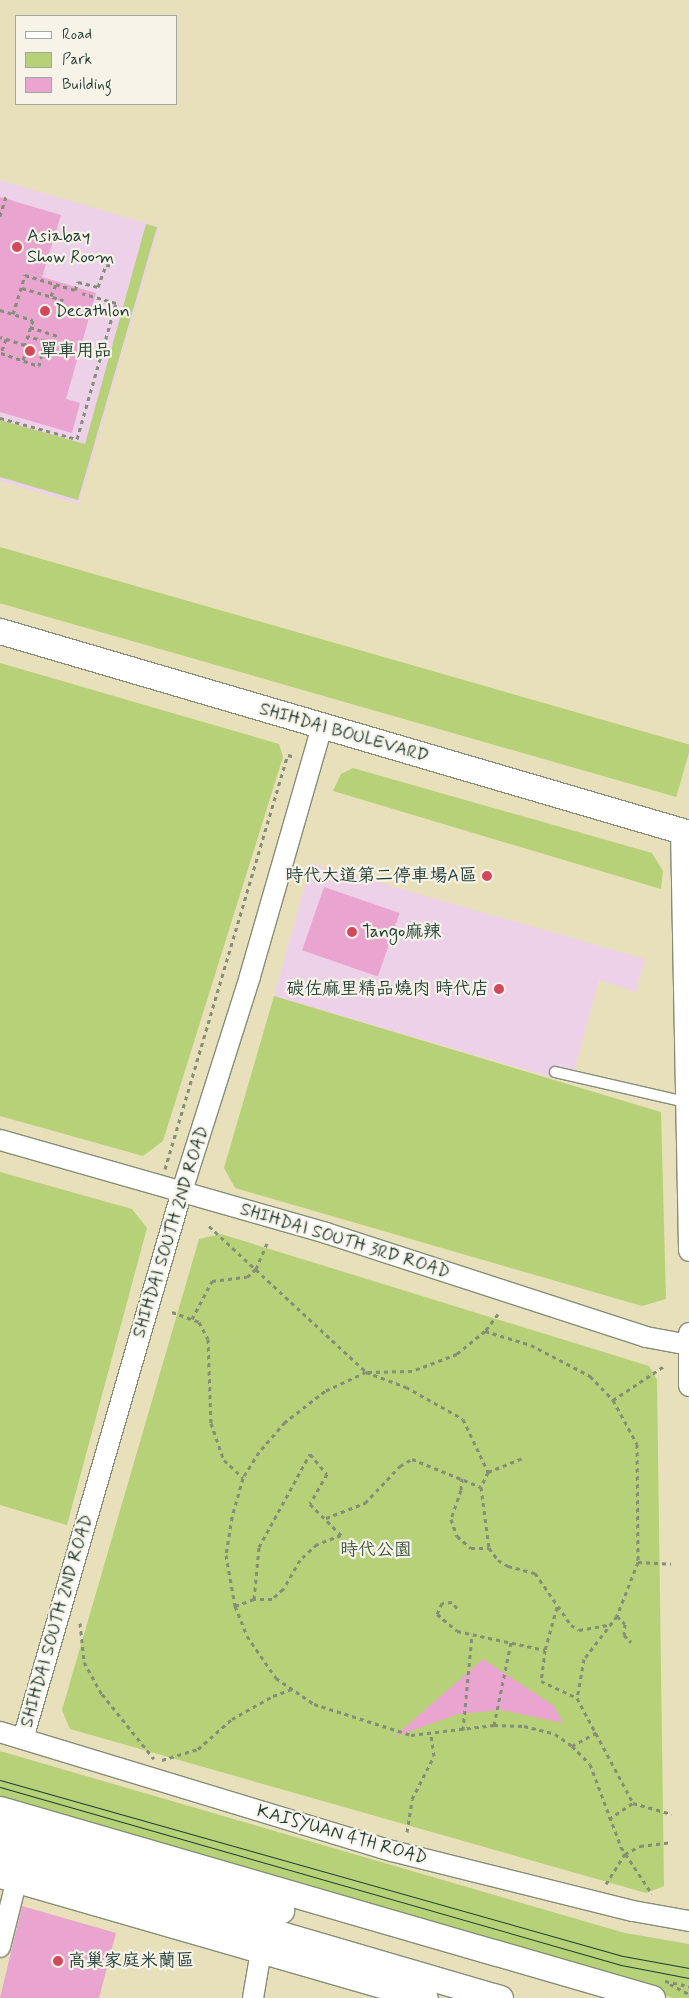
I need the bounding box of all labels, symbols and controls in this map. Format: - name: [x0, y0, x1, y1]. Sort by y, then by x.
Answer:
- legend: [15, 15, 178, 105]
- text: Road: [62, 25, 92, 45]
- text: Park: [62, 50, 92, 70]
- text: Building: [62, 75, 112, 95]
- place label: Asiabay Show Room: [27, 226, 112, 268]
- marker: Asiabay Show Room: [11, 241, 23, 253]
- place label: Decathlon: [55, 300, 130, 322]
- marker: Decathlon: [39, 305, 51, 317]
- place label: 單車用品: [40, 340, 112, 362]
- marker: 單車用品: [24, 345, 36, 357]
- street label: SHIHDAI BOULEVARD: [257, 698, 431, 768]
- place label: 時代大道第二停車場A區: [285, 865, 477, 887]
- marker: 時代大道第二停車場A區: [481, 870, 493, 882]
- place label: Tango麻辣: [362, 921, 441, 943]
- marker: Tango麻辣: [346, 926, 358, 938]
- place label: 碳佐麻里精品燒肉 時代店: [286, 978, 489, 1000]
- marker: 碳佐麻里精品燒肉 時代店: [493, 983, 505, 995]
- street label: SHIHDAI SOUTH 2ND ROAD: [129, 1124, 213, 1340]
- street label: SHIHDAI SOUTH 3RD ROAD: [239, 1199, 451, 1283]
- street label: SHIHDAI SOUTH 2ND ROAD: [17, 1513, 97, 1729]
- park label: 時代公園: [340, 1539, 412, 1561]
- street label: KAISYUAN 4TH ROAD: [255, 1801, 429, 1869]
- place label: 高巢家庭米蘭區: [68, 1950, 194, 1972]
- marker: 高巢家庭米蘭區: [52, 1955, 64, 1967]

